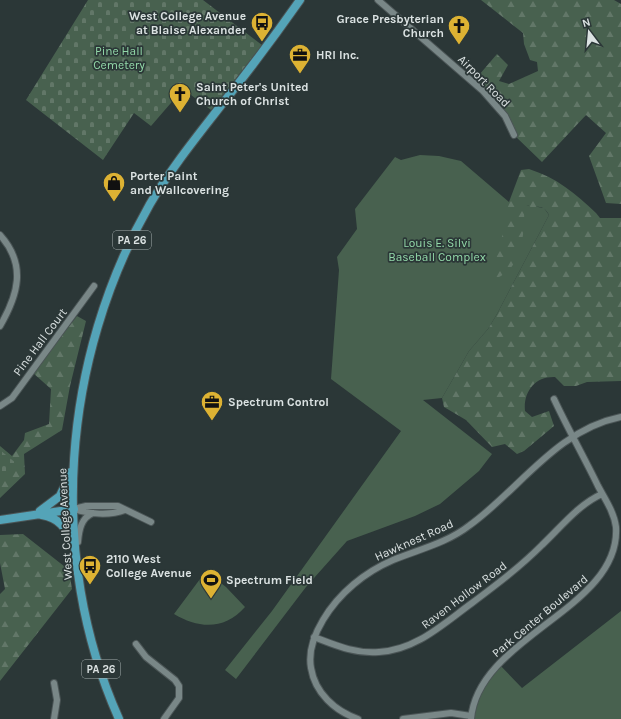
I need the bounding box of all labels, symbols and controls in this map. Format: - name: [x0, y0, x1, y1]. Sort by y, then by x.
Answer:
- place label: West College Avenue at Blaise Alexander: [129, 9, 246, 37]
- bus stop icon: West College Avenue at Blaise Alexander: [249, 10, 275, 43]
- place label: Grace Presbyterian Church: [336, 12, 444, 40]
- north arrow: [569, 12, 609, 52]
- church icon: Grace Presbyterian Church: [446, 13, 472, 46]
- text: N: [581, 16, 592, 30]
- office icon: HRI Inc.: [287, 42, 313, 75]
- park label: Pine Hall Cemetery: [93, 44, 145, 72]
- place label: HRI Inc.: [316, 48, 359, 62]
- street label: Airport Road: [455, 52, 513, 110]
- place label: Saint Peter's United Church of Christ: [196, 80, 309, 108]
- church icon: Saint Peter's United Church of Christ: [167, 81, 193, 114]
- place label: Porter Paint and Wallcovering: [130, 169, 229, 197]
- shop icon: Porter Paint and Wallcovering: [101, 170, 127, 203]
- road number: PA 26: [113, 231, 151, 249]
- park label: Louis E. Silvi Baseball Complex: [388, 236, 486, 264]
- street label: Pine Hall Court: [10, 305, 70, 378]
- office icon: Spectrum Control: [199, 389, 225, 422]
- place label: Spectrum Control: [228, 395, 329, 409]
- street label: West College Avenue: [55, 468, 75, 580]
- street label: Hawknest Road: [372, 516, 456, 564]
- place label: 2110 West College Avenue: [106, 552, 192, 580]
- bus stop icon: 2110 West College Avenue: [77, 553, 103, 586]
- street label: Raven Hollow Road: [419, 558, 509, 632]
- sports icon: Spectrum Field: [198, 567, 224, 600]
- street label: Park Center Boulevard: [489, 572, 591, 660]
- place label: Spectrum Field: [226, 573, 313, 587]
- road number: PA 26: [82, 660, 120, 678]

